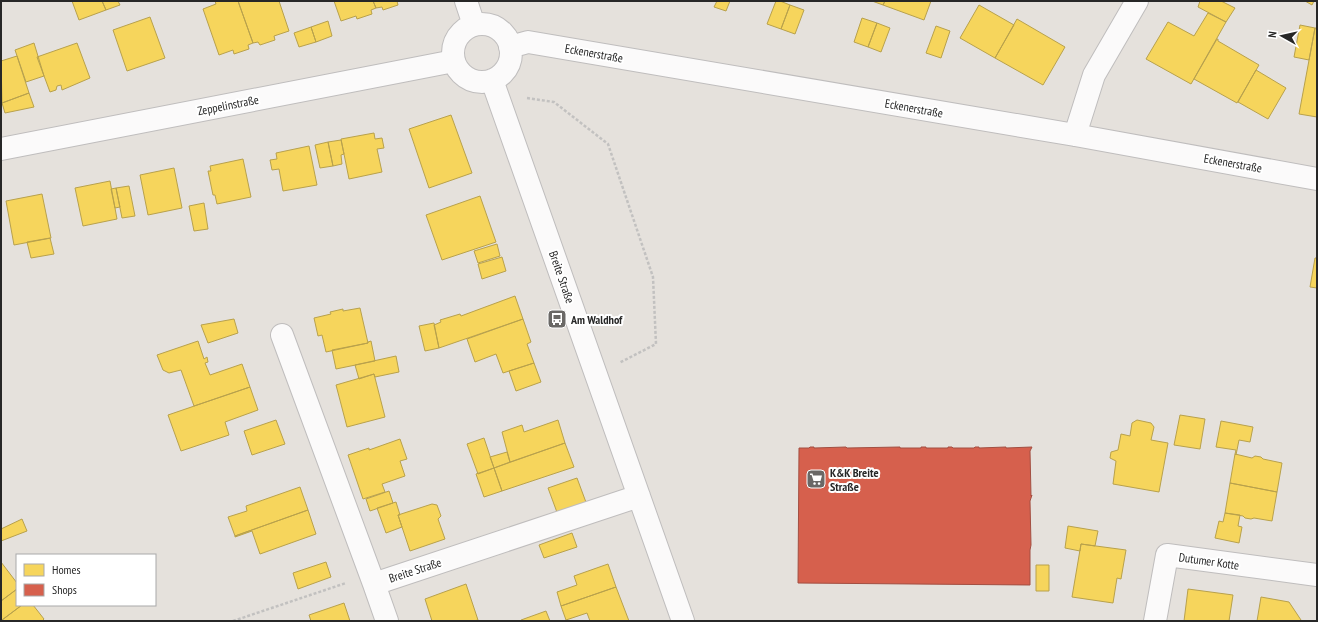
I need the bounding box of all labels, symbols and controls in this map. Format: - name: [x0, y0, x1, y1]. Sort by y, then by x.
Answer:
- north arrow: [1262, 16, 1302, 56]
- text: N: [1265, 31, 1279, 39]
- street label: Eckenerstraße: [564, 41, 624, 65]
- street label: Zeppelinstraße: [196, 92, 260, 118]
- street label: Eckenerstraße: [884, 96, 944, 120]
- street label: Eckenerstraße: [1203, 151, 1263, 175]
- street label: Breite Straße: [546, 249, 578, 305]
- bus stop icon: Am Waldhof: [546, 308, 568, 330]
- place label: Am Waldhof: [570, 312, 623, 327]
- place label: K&K Breite Straße: [830, 465, 879, 494]
- supermarket icon: K&K Breite Straße: [805, 468, 827, 490]
- street label: Dutumer Kotte: [1178, 549, 1240, 573]
- legend: [16, 554, 156, 606]
- street label: Breite Straße: [387, 554, 443, 586]
- text: Homes: [52, 562, 80, 577]
- text: Shops: [52, 582, 77, 597]

